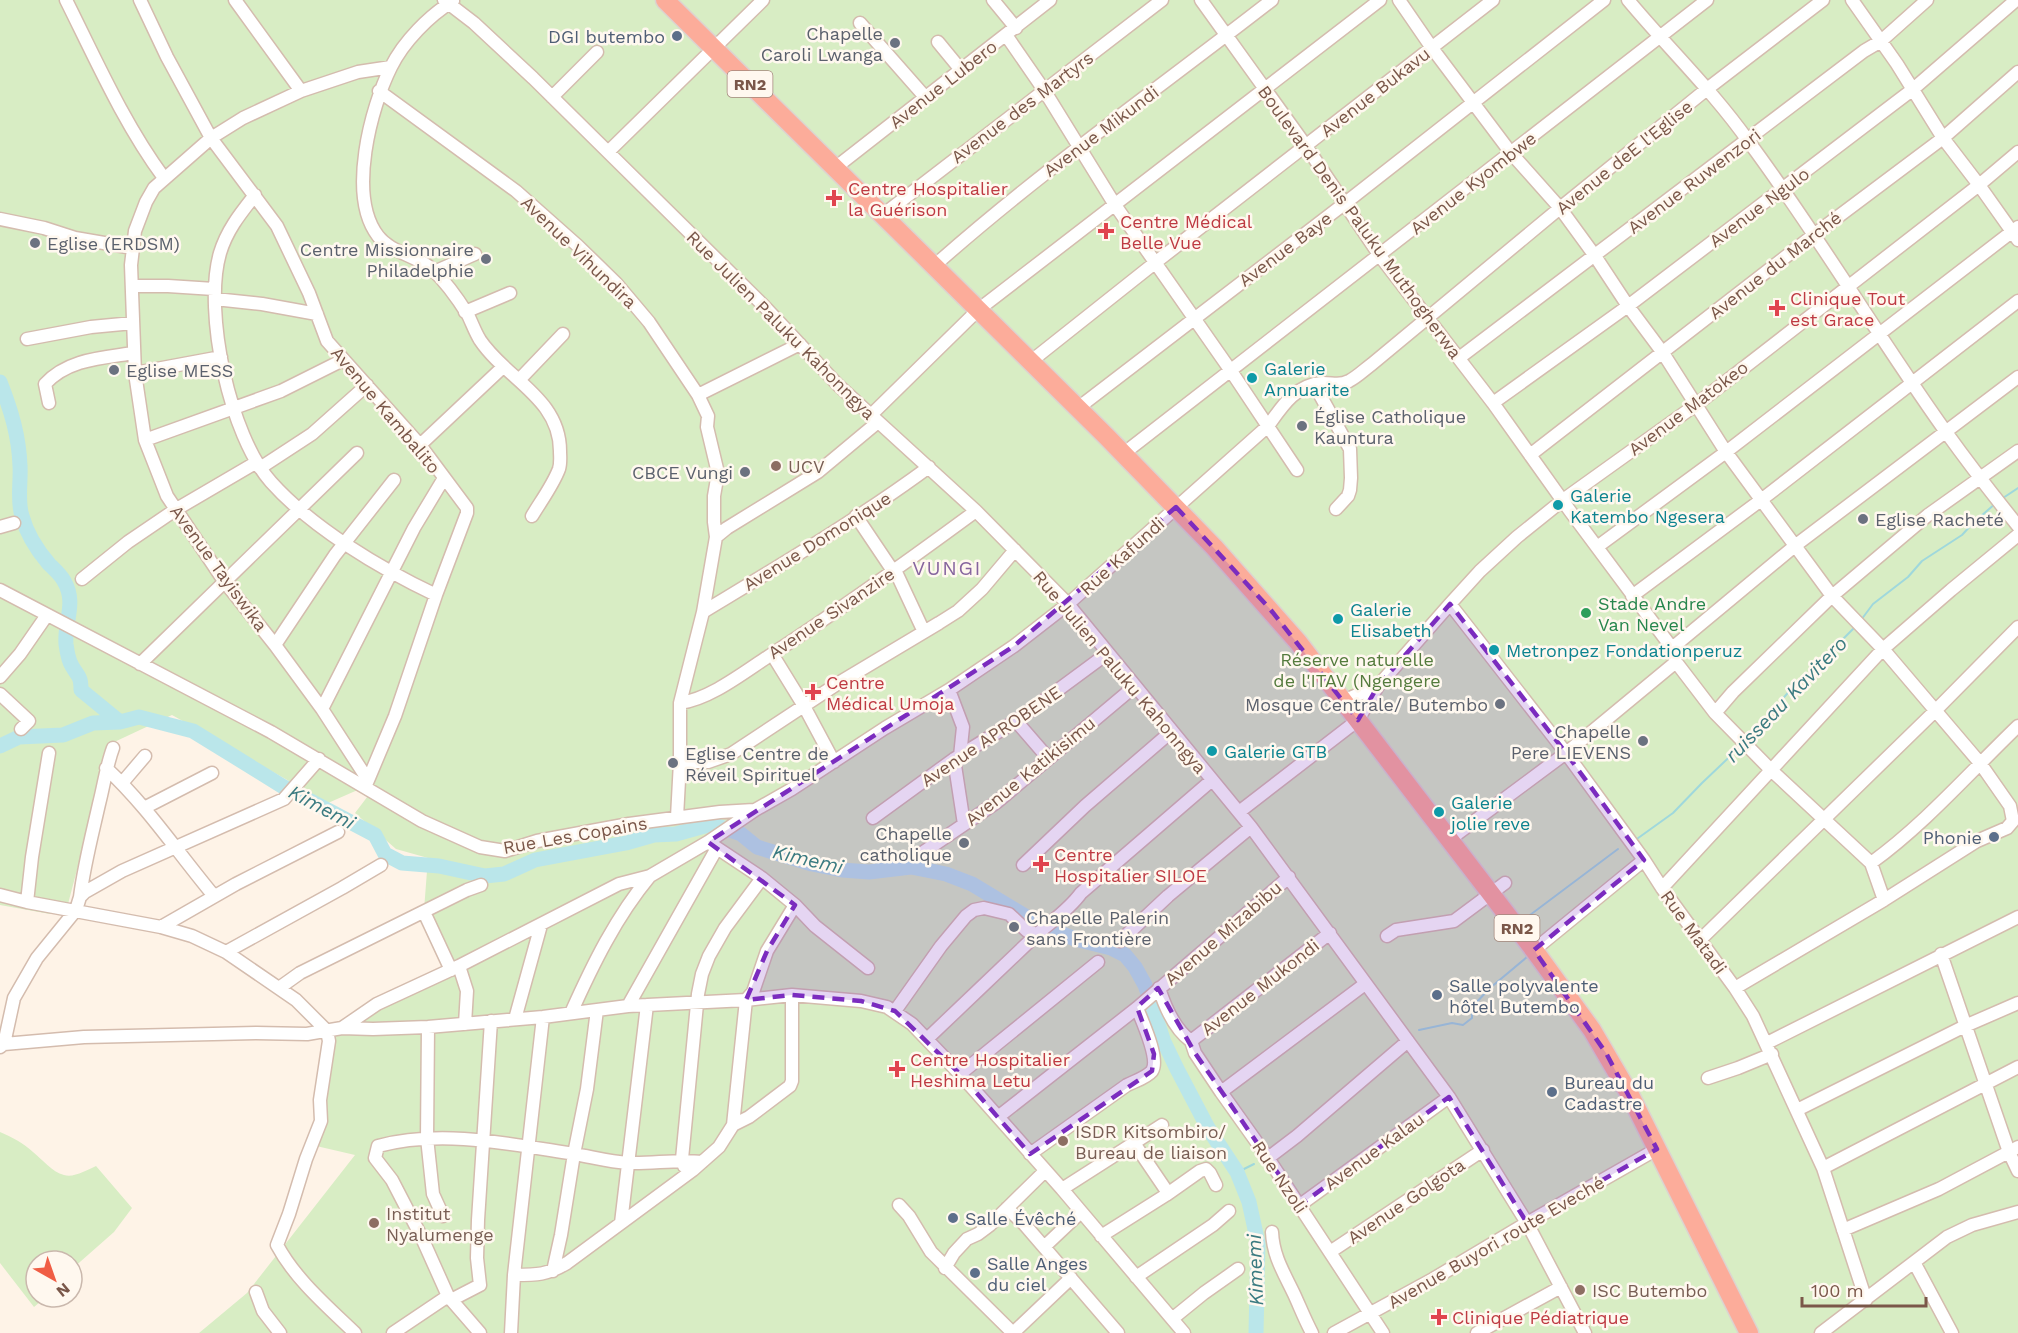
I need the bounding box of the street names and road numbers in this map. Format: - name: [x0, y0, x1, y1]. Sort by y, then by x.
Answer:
- street label: Avenue Lubero: [885, 35, 1001, 133]
- street label: Avenue Bukavu: [1316, 43, 1434, 141]
- street label: Avenue des Martyrs: [947, 47, 1097, 167]
- road number: RN2: [728, 71, 772, 97]
- street label: Avenue Mikundi: [1039, 81, 1163, 181]
- street label: Boulevard Denis Paluku Muthogherwa: [1254, 81, 1466, 363]
- street label: Avenue deE l'Eglise: [1552, 95, 1696, 219]
- street label: Avenue Ruwenzori: [1623, 124, 1765, 238]
- street label: Avenue Kyombwe: [1406, 127, 1540, 239]
- street label: Avenue Ngulo: [1705, 163, 1813, 251]
- street label: Avenue Vihundira: [517, 192, 641, 312]
- street label: Avenue Baye: [1234, 207, 1336, 291]
- street label: Avenue du Marché: [1705, 207, 1845, 323]
- street label: Rue Julien Paluku Kahonngya: [682, 226, 880, 424]
- street label: Avenue Kambalito: [327, 342, 445, 478]
- street label: Avenue Matokeo: [1624, 356, 1752, 460]
- street label: Avenue Domonique: [739, 487, 895, 595]
- street label: Avenue Tayiswika: [166, 501, 272, 635]
- street label: Rue Kafundi: [1075, 513, 1169, 599]
- street label: Avenue Sivanzire: [764, 563, 898, 663]
- street label: Rue Julien Paluku Kahonngya: [1029, 566, 1211, 778]
- street label: Avenue APROBENE: [917, 681, 1065, 791]
- street label: Avenue Katikisimu: [961, 712, 1099, 830]
- street label: Rue Les Copains: [501, 812, 649, 858]
- street label: Avenue Mizabibu: [1160, 876, 1286, 990]
- street label: Rue Matadi: [1657, 886, 1731, 978]
- road number: RN2: [1494, 915, 1540, 941]
- street label: Avenue Mukondi: [1197, 934, 1323, 1040]
- street label: Avenue Kalau: [1320, 1108, 1428, 1194]
- street label: Rue Nzoli: [1248, 1137, 1312, 1217]
- street label: Avenue Golgota: [1343, 1154, 1469, 1248]
- street label: Avenue Buyori route Eveché: [1384, 1171, 1608, 1313]

